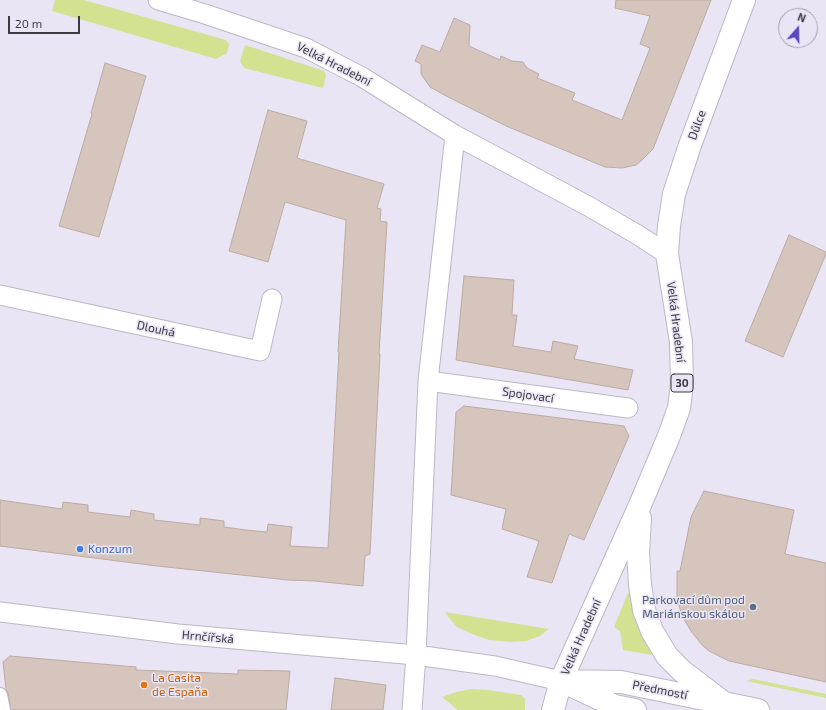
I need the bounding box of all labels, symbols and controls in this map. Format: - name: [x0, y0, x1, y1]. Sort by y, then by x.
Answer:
- scale bar: [10, 8, 82, 34]
- north arrow: [778, 8, 818, 48]
- text: N: [796, 10, 808, 25]
- text: 20 m: [15, 16, 42, 30]
- street label: Velká Hradební: [294, 39, 374, 89]
- street label: Důlce: [685, 108, 709, 142]
- street label: Velká Hradební: [664, 281, 688, 363]
- street label: Dlouhá: [136, 318, 176, 340]
- road number: 30: [671, 374, 693, 392]
- street label: Spojovací: [501, 384, 555, 406]
- place label: Konzum: [88, 542, 132, 556]
- marker: Konzum: [75, 544, 85, 554]
- place label: Parkovací dům pod Mariánskou skálou: [642, 593, 745, 621]
- street label: Velká Hradební: [558, 597, 604, 677]
- marker: Parkovací dům pod Mariánskou skálou: [748, 602, 758, 612]
- street label: Hrnčířská: [181, 628, 235, 646]
- place label: La Casita de Espaňa: [152, 671, 208, 699]
- street label: Předmostí: [631, 678, 689, 702]
- marker: La Casita de Espaňa: [139, 680, 149, 690]

